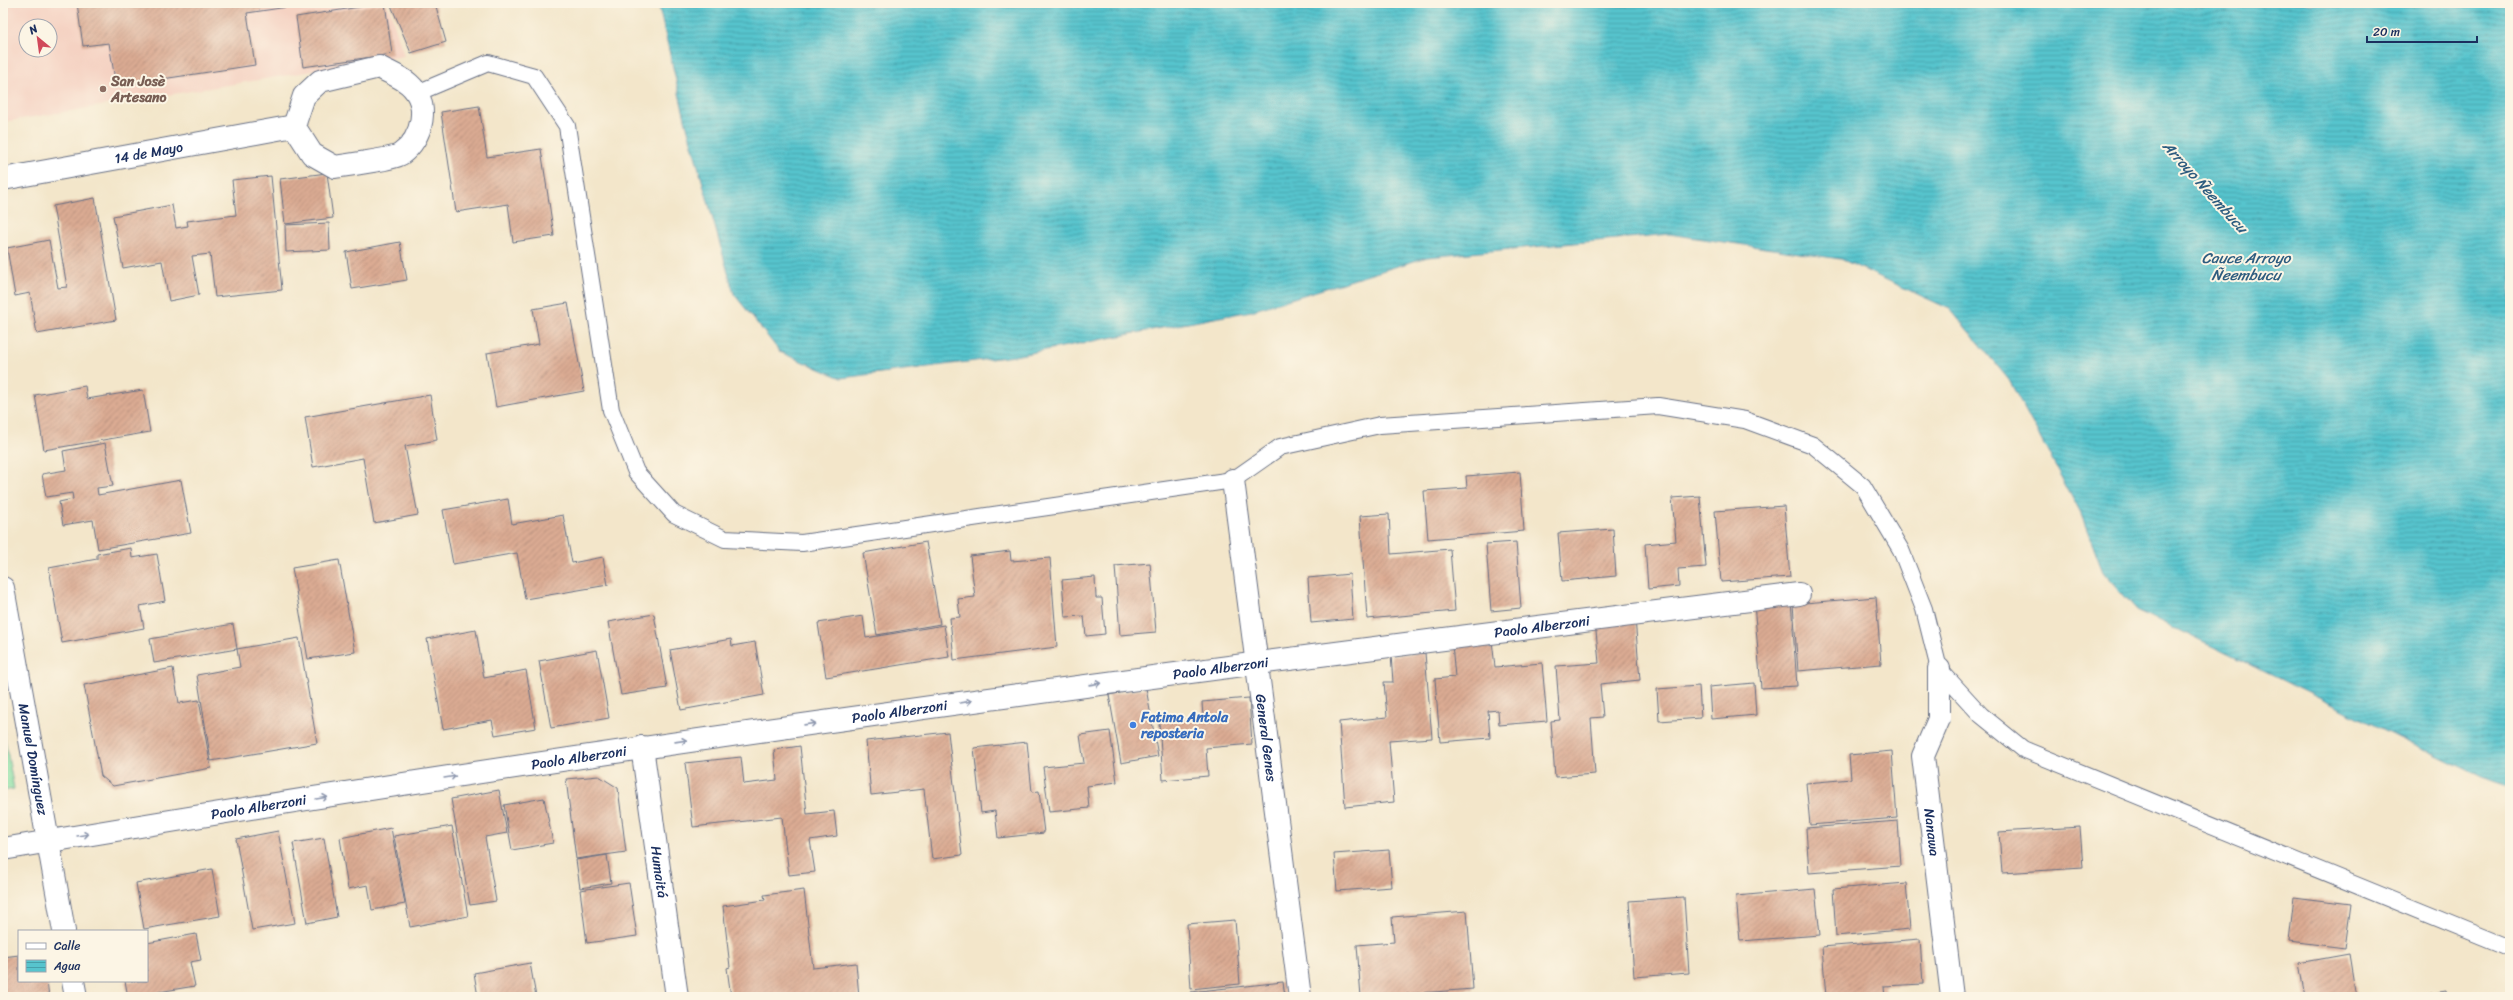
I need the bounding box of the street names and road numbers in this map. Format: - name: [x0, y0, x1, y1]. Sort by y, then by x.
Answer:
- street label: 14 de Mayo: [112, 134, 185, 171]
- street label: Paolo Alberzoni: [1493, 608, 1592, 645]
- street label: Paolo Alberzoni: [1171, 649, 1271, 687]
- street label: Paolo Alberzoni: [850, 692, 950, 730]
- street label: General Genes: [1248, 692, 1285, 784]
- street label: Manuel Domínguez: [11, 701, 56, 818]
- street label: Paolo Alberzoni: [529, 738, 629, 777]
- street label: Paolo Alberzoni: [209, 787, 309, 827]
- street label: Nanawa: [1917, 807, 1947, 857]
- street label: Humaitá: [643, 844, 675, 899]

